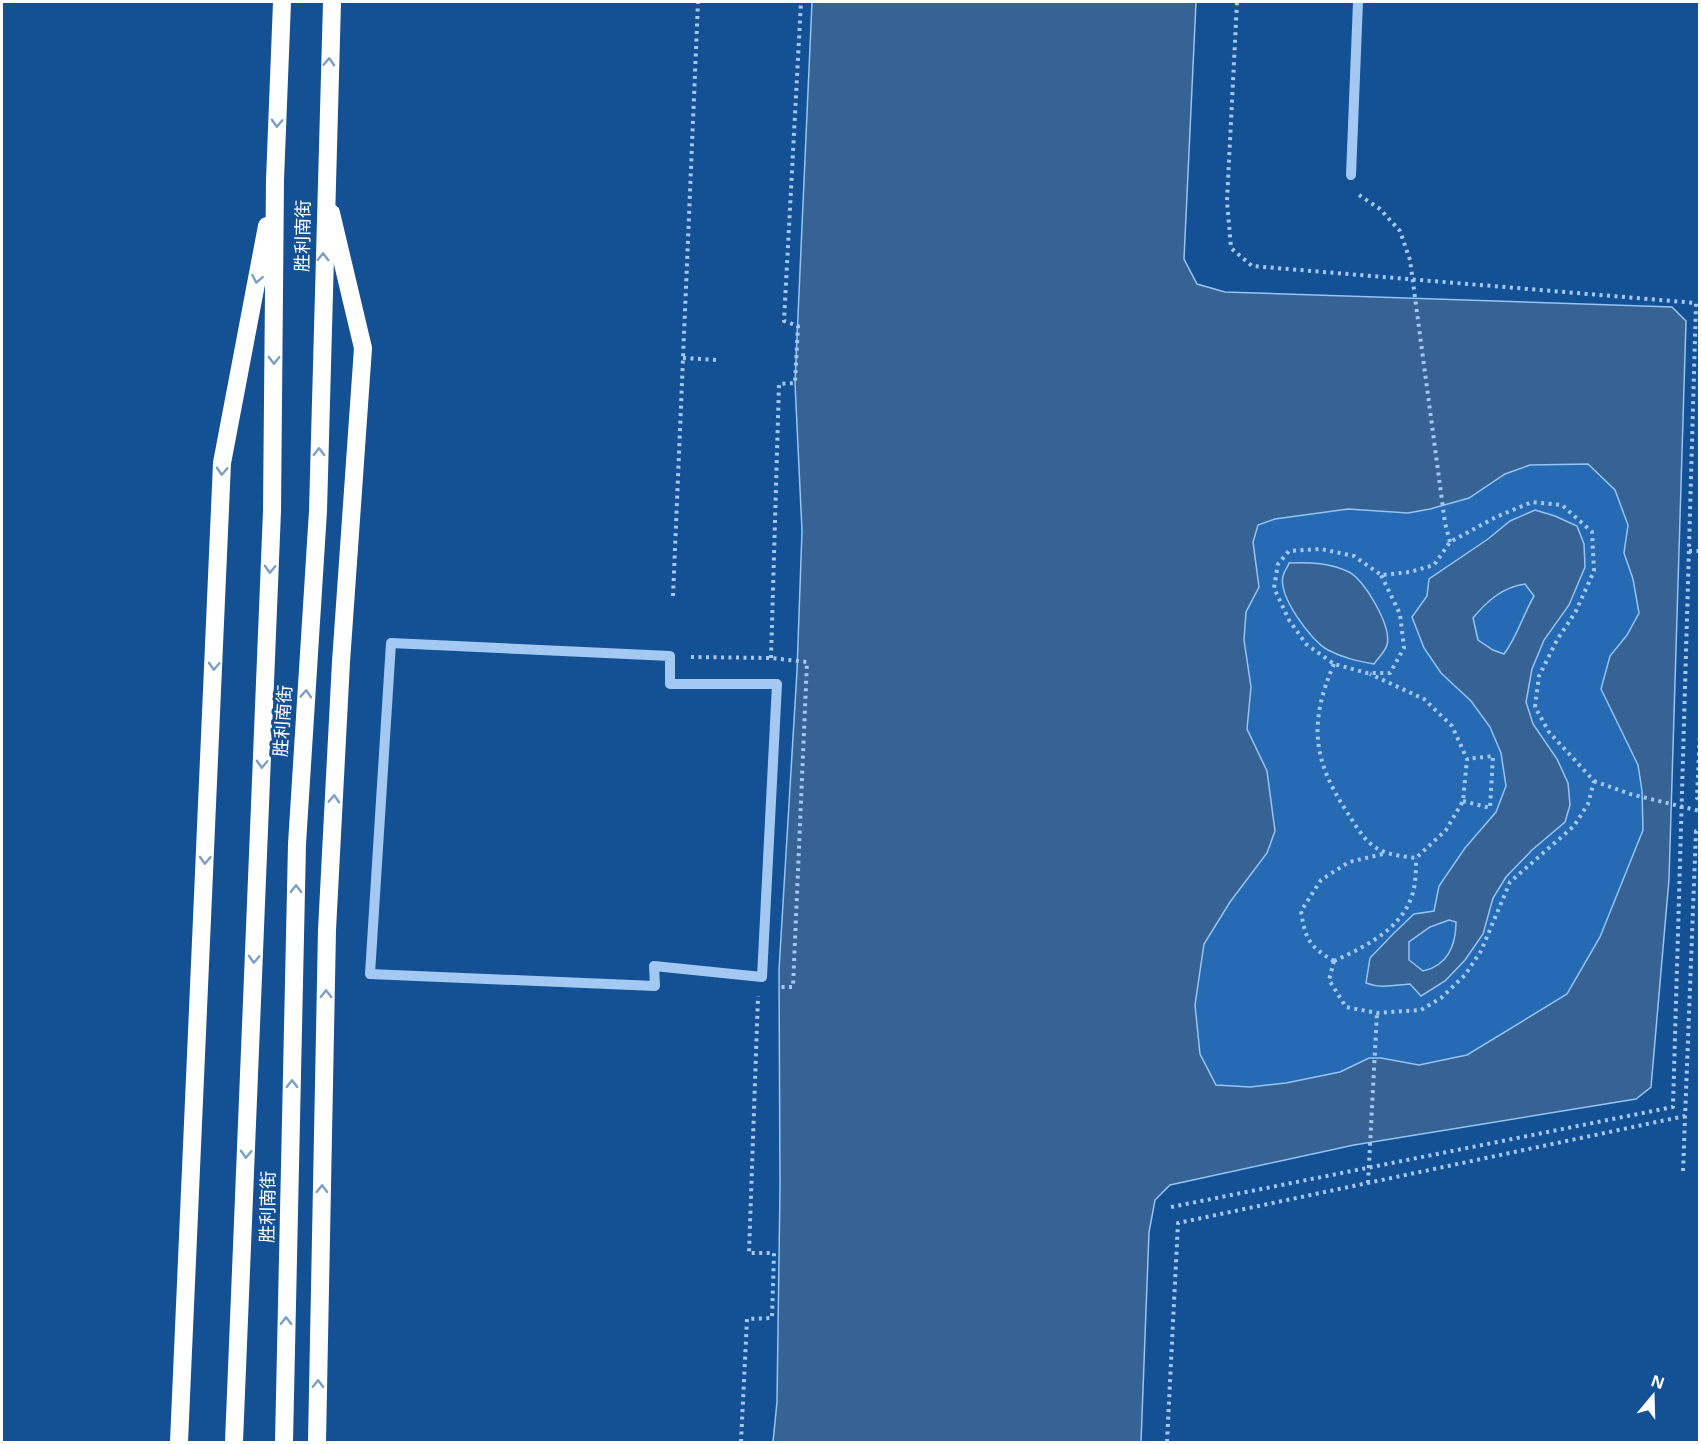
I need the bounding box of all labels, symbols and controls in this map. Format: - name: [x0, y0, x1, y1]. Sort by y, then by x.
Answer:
- one-way arrow: [323, 58, 336, 67]
- one-way arrow: [271, 118, 284, 127]
- street label: 胜利南街: [289, 200, 315, 272]
- one-way arrow: [317, 253, 330, 262]
- one-way arrow: [251, 274, 264, 284]
- one-way arrow: [268, 355, 280, 364]
- one-way arrow: [313, 448, 325, 457]
- one-way arrow: [216, 466, 229, 475]
- one-way arrow: [264, 565, 276, 574]
- one-way arrow: [207, 661, 220, 670]
- street label: 胜利南街: [268, 684, 296, 758]
- one-way arrow: [299, 690, 312, 699]
- one-way arrow: [256, 759, 268, 768]
- one-way arrow: [327, 795, 340, 804]
- one-way arrow: [199, 856, 211, 865]
- one-way arrow: [290, 885, 302, 894]
- one-way arrow: [248, 954, 260, 963]
- one-way arrow: [320, 990, 332, 999]
- one-way arrow: [285, 1080, 298, 1089]
- one-way arrow: [240, 1149, 252, 1158]
- street label: 胜利南街: [254, 1171, 280, 1243]
- one-way arrow: [316, 1185, 328, 1194]
- one-way arrow: [280, 1317, 293, 1326]
- north arrow: [1623, 1366, 1683, 1426]
- text: N: [1648, 1369, 1668, 1394]
- one-way arrow: [312, 1380, 324, 1389]

